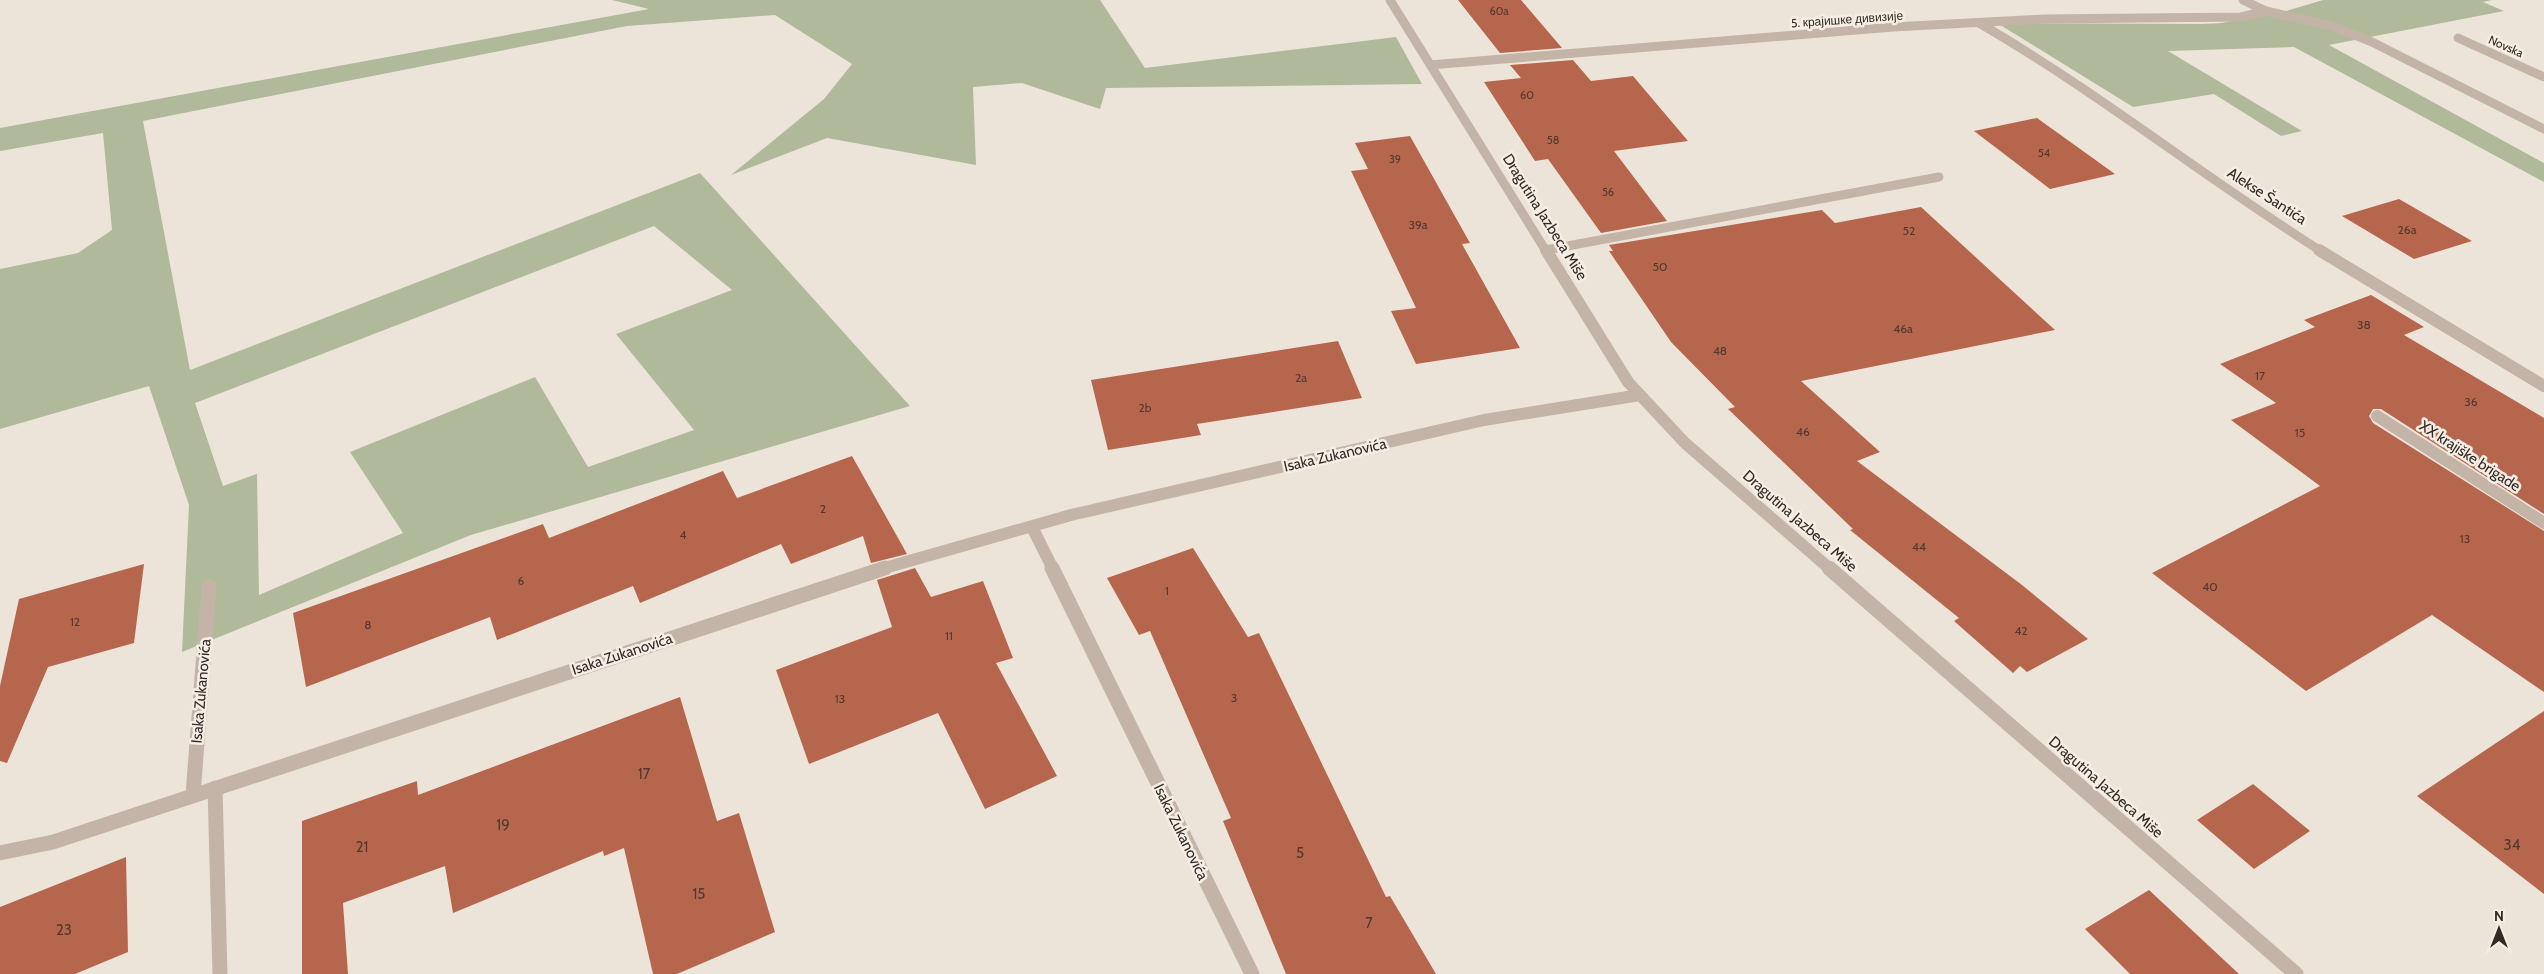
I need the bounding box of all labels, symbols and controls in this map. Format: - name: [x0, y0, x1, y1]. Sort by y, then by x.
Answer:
- house number: 60a: [1489, 4, 1509, 18]
- street label: 5. крајишке дивизије: [1790, 8, 1904, 30]
- street label: Novska: [2486, 32, 2526, 60]
- house number: 60: [1520, 88, 1534, 102]
- house number: 58: [1547, 133, 1559, 147]
- house number: 54: [2038, 146, 2051, 160]
- street label: Dragutina Jazbeca Miše: [1499, 150, 1591, 284]
- house number: 39: [1389, 152, 1401, 166]
- street label: Alekse Šantića: [2224, 163, 2311, 229]
- house number: 56: [1602, 185, 1614, 199]
- house number: 39a: [1408, 217, 1428, 232]
- house number: 26a: [2398, 222, 2417, 237]
- house number: 52: [1903, 223, 1915, 238]
- house number: 50: [1653, 259, 1667, 274]
- house number: 38: [2357, 317, 2371, 332]
- house number: 46a: [1893, 321, 1913, 336]
- house number: 48: [1713, 343, 1727, 358]
- house number: 17: [2255, 368, 2265, 383]
- house number: 2a: [1295, 370, 1307, 385]
- house number: 36: [2464, 394, 2478, 409]
- house number: 2b: [1139, 400, 1152, 415]
- street label: XX krajiške brigade: [2416, 417, 2524, 495]
- house number: 46: [1796, 424, 1810, 439]
- house number: 15: [2295, 425, 2305, 440]
- street label: Isaka Zukanovića: [1282, 434, 1389, 476]
- street label: Dragutina Jazbeca Miše: [1739, 466, 1861, 576]
- house number: 2: [820, 501, 826, 516]
- house number: 4: [680, 527, 687, 542]
- house number: 13: [2460, 531, 2470, 546]
- house number: 44: [1912, 539, 1926, 554]
- house number: 6: [518, 573, 525, 588]
- house number: 40: [2202, 579, 2218, 594]
- house number: 1: [1165, 583, 1169, 598]
- house number: 12: [70, 614, 80, 629]
- house number: 8: [364, 617, 372, 632]
- house number: 42: [2014, 623, 2028, 638]
- house number: 11: [945, 628, 953, 643]
- street label: Isaka Zukanovića: [569, 629, 675, 679]
- street label: Isaka Zukanovića: [187, 637, 215, 744]
- house number: 3: [1231, 690, 1237, 705]
- house number: 13: [835, 691, 845, 706]
- street label: Dragutina Jazbeca Miše: [2045, 732, 2167, 842]
- house number: 17: [638, 765, 651, 783]
- street label: Isaka Zukanovića: [1150, 781, 1212, 884]
- house number: 19: [496, 816, 510, 834]
- house number: 34: [2504, 836, 2521, 854]
- house number: 21: [356, 838, 368, 856]
- house number: 5: [1296, 844, 1304, 862]
- house number: 15: [692, 885, 706, 903]
- north arrow: [2474, 904, 2524, 954]
- text: N: [2494, 907, 2504, 925]
- house number: 7: [1365, 914, 1373, 932]
- house number: 23: [56, 921, 72, 939]

